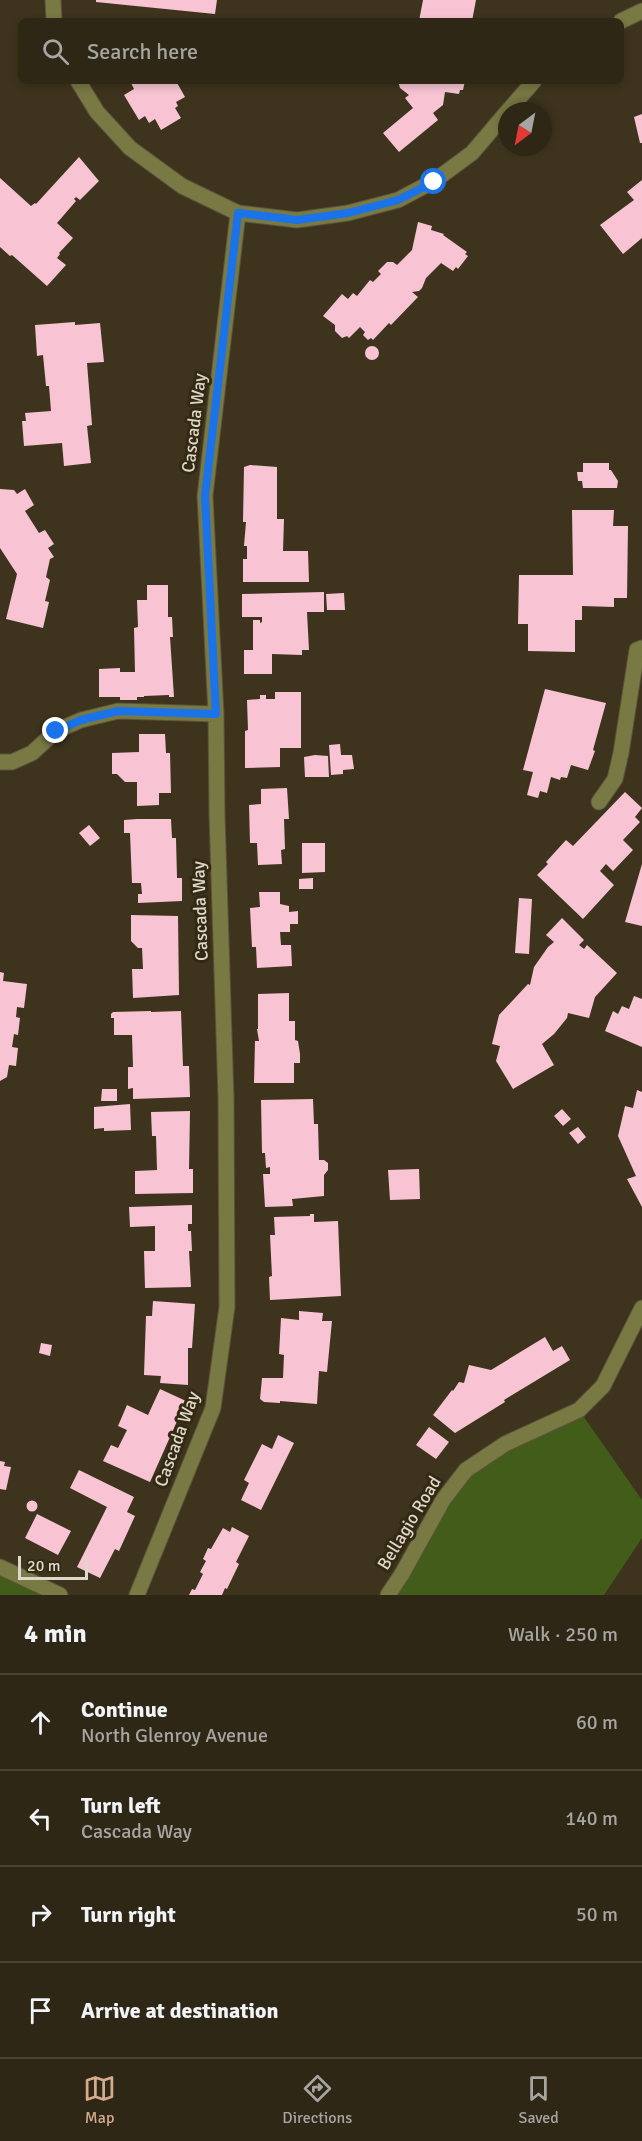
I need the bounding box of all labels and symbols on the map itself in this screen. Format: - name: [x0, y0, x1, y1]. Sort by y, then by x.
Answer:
- north arrow: [498, 102, 552, 156]
- route start: [420, 168, 446, 194]
- street label: Cascada Way: [177, 372, 211, 474]
- route end: [42, 717, 68, 743]
- street label: Cascada Way: [187, 860, 213, 961]
- street label: Cascada Way: [150, 1388, 205, 1490]
- street label: Bellagio Road: [372, 1472, 446, 1574]
- scale bar: [18, 1553, 88, 1580]

